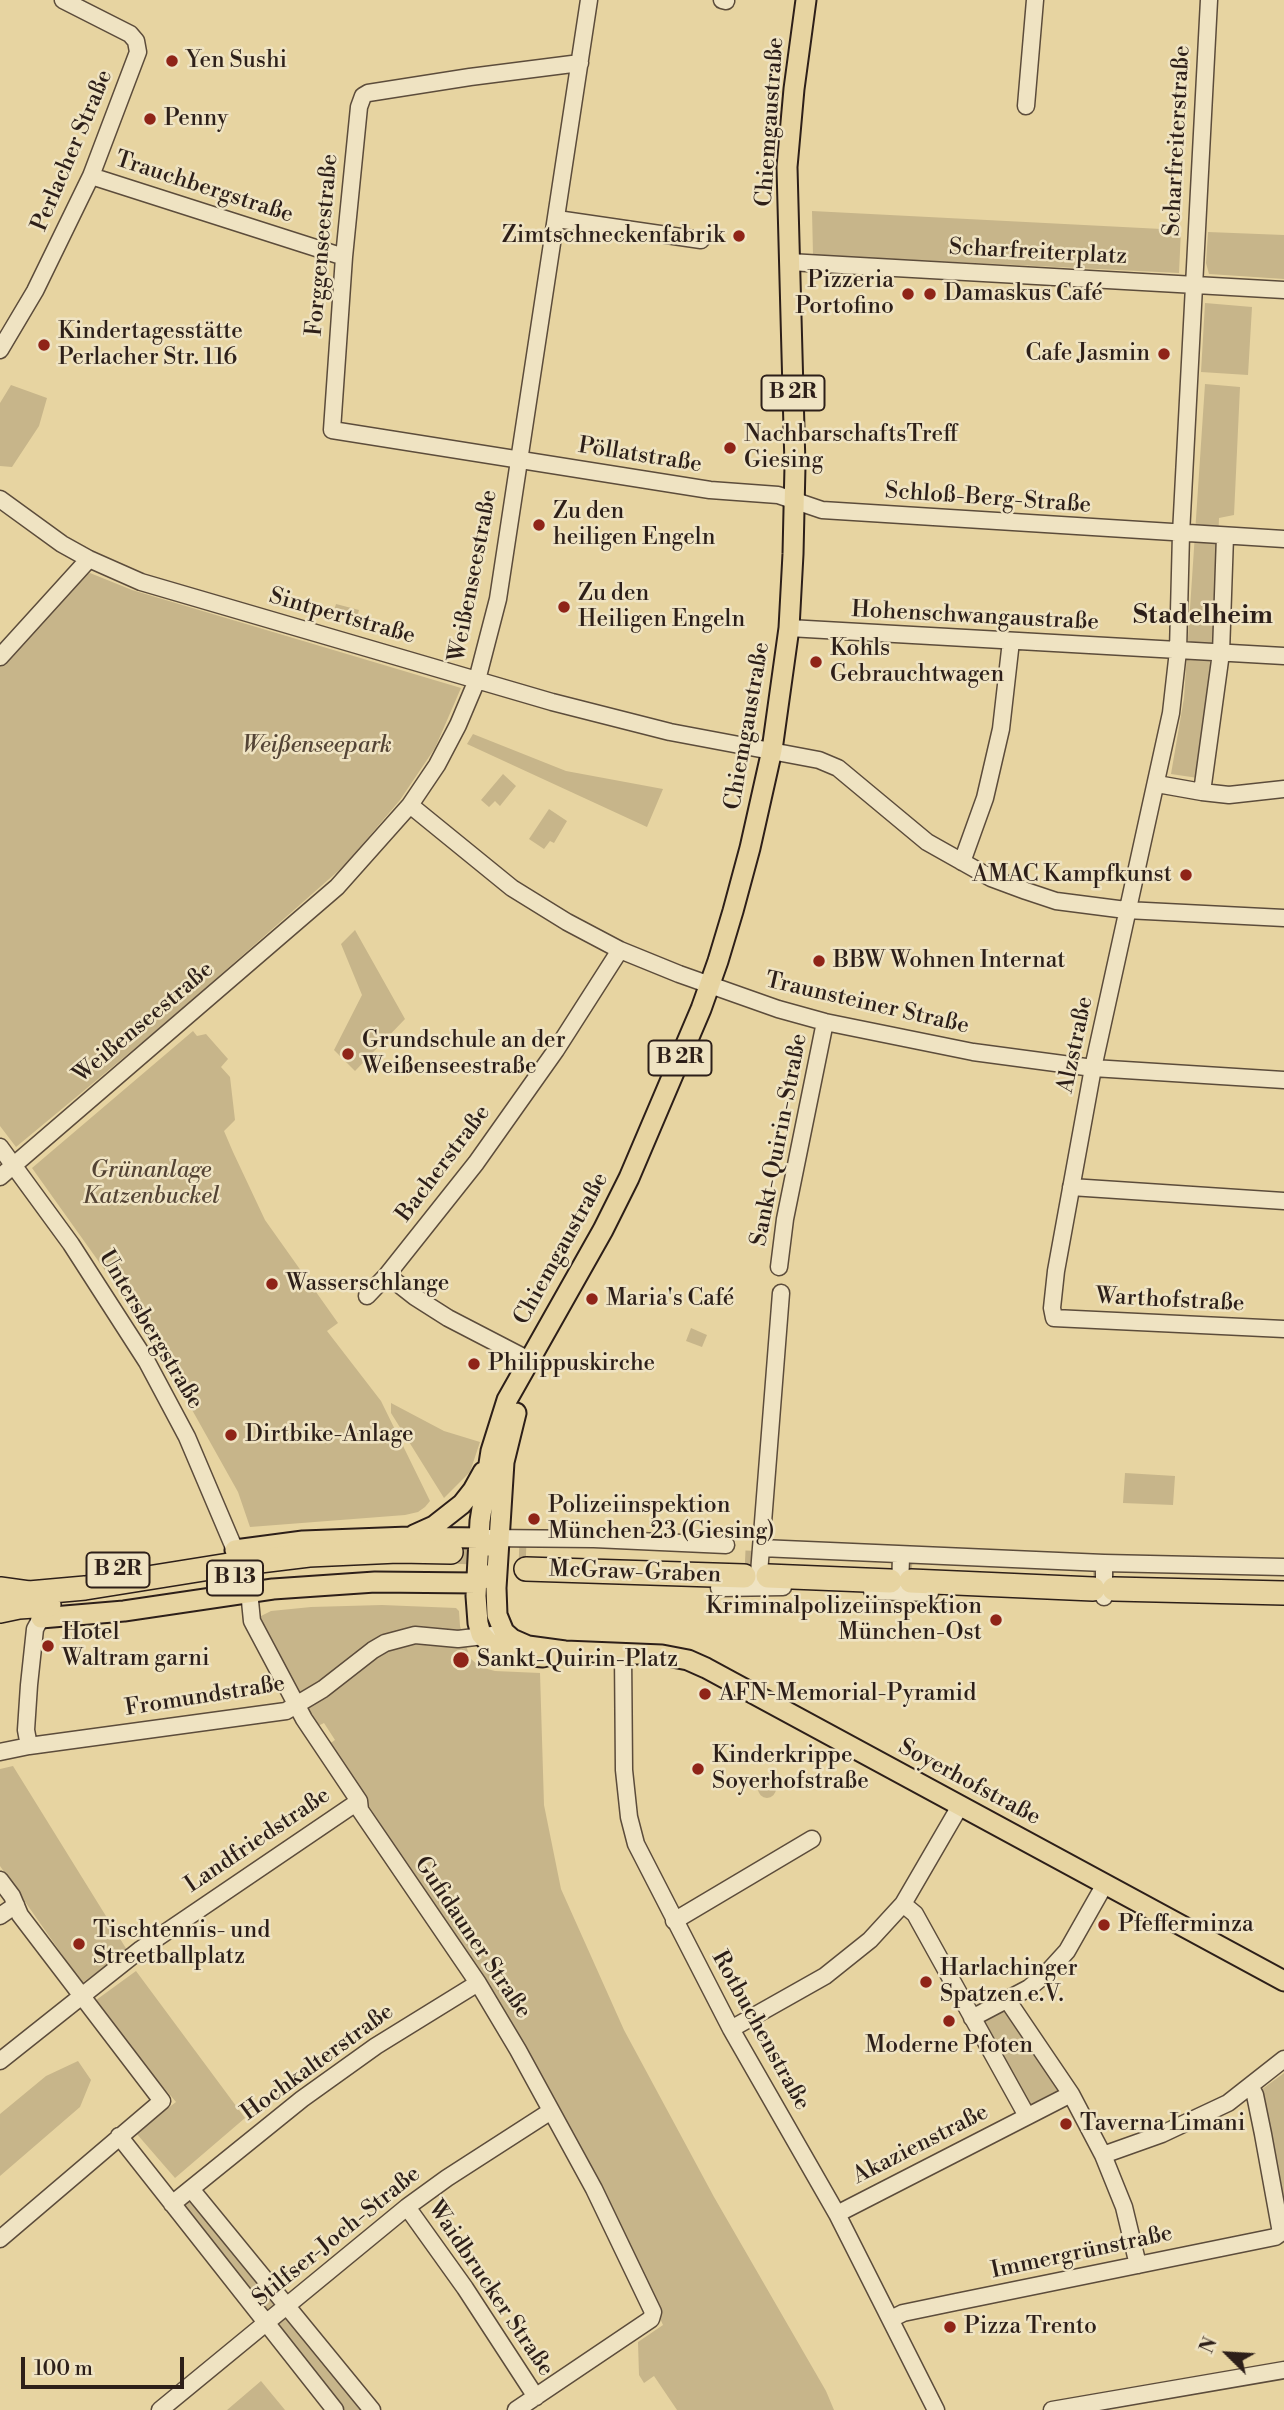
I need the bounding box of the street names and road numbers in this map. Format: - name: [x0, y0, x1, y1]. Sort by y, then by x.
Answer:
- street label: Chiemgaustraße: [751, 36, 791, 208]
- street label: Scharfreiterstraße: [1159, 45, 1197, 237]
- street label: Perlacher Straße: [27, 66, 119, 236]
- street label: Trauchbergstraße: [111, 146, 297, 230]
- street label: Forggenseestraße: [301, 153, 345, 337]
- street label: Scharfreiterplatz: [948, 235, 1128, 271]
- road number: B 2R: [762, 376, 824, 410]
- street label: Pöllatstraße: [576, 433, 704, 479]
- street label: Schloß-Berg-Straße: [884, 478, 1092, 520]
- street label: Weißenseestraße: [444, 488, 504, 664]
- street label: Sintpertstraße: [266, 583, 418, 651]
- street label: Hohenschwangaustraße: [851, 597, 1099, 637]
- street label: Chiemgaustraße: [720, 640, 776, 812]
- street label: Weißenseestraße: [68, 956, 220, 1090]
- street label: Traunsteiner Straße: [762, 967, 972, 1041]
- street label: Alzstraße: [1052, 994, 1100, 1096]
- street label: Sankt-Quirin-Straße: [746, 1032, 814, 1248]
- road number: B 2R: [648, 1040, 712, 1076]
- street label: Bacherstraße: [391, 1100, 497, 1228]
- street label: Chiemgaustraße: [509, 1168, 615, 1330]
- street label: Untersbergstraße: [92, 1246, 208, 1414]
- street label: Warthofstraße: [1095, 1283, 1245, 1319]
- road number: B 2R: [86, 1552, 150, 1588]
- street label: McGraw-Graben: [548, 1556, 722, 1590]
- road number: B 13: [207, 1560, 263, 1596]
- street label: Fromundstraße: [123, 1671, 287, 1723]
- street label: Soyerhofstraße: [893, 1734, 1045, 1832]
- street label: Landfriedstraße: [180, 1782, 336, 1900]
- street label: Gufidauner Straße: [408, 1852, 536, 2024]
- street label: Rotbuchenstraße: [705, 1946, 815, 2116]
- street label: Hochkalterstraße: [236, 1998, 400, 2128]
- street label: Akazienstraße: [849, 2099, 993, 2191]
- street label: Stilfser-Joch-Straße: [247, 2161, 427, 2313]
- street label: Waidbrucker Straße: [421, 2196, 559, 2382]
- street label: Immergrünstraße: [989, 2220, 1175, 2286]

